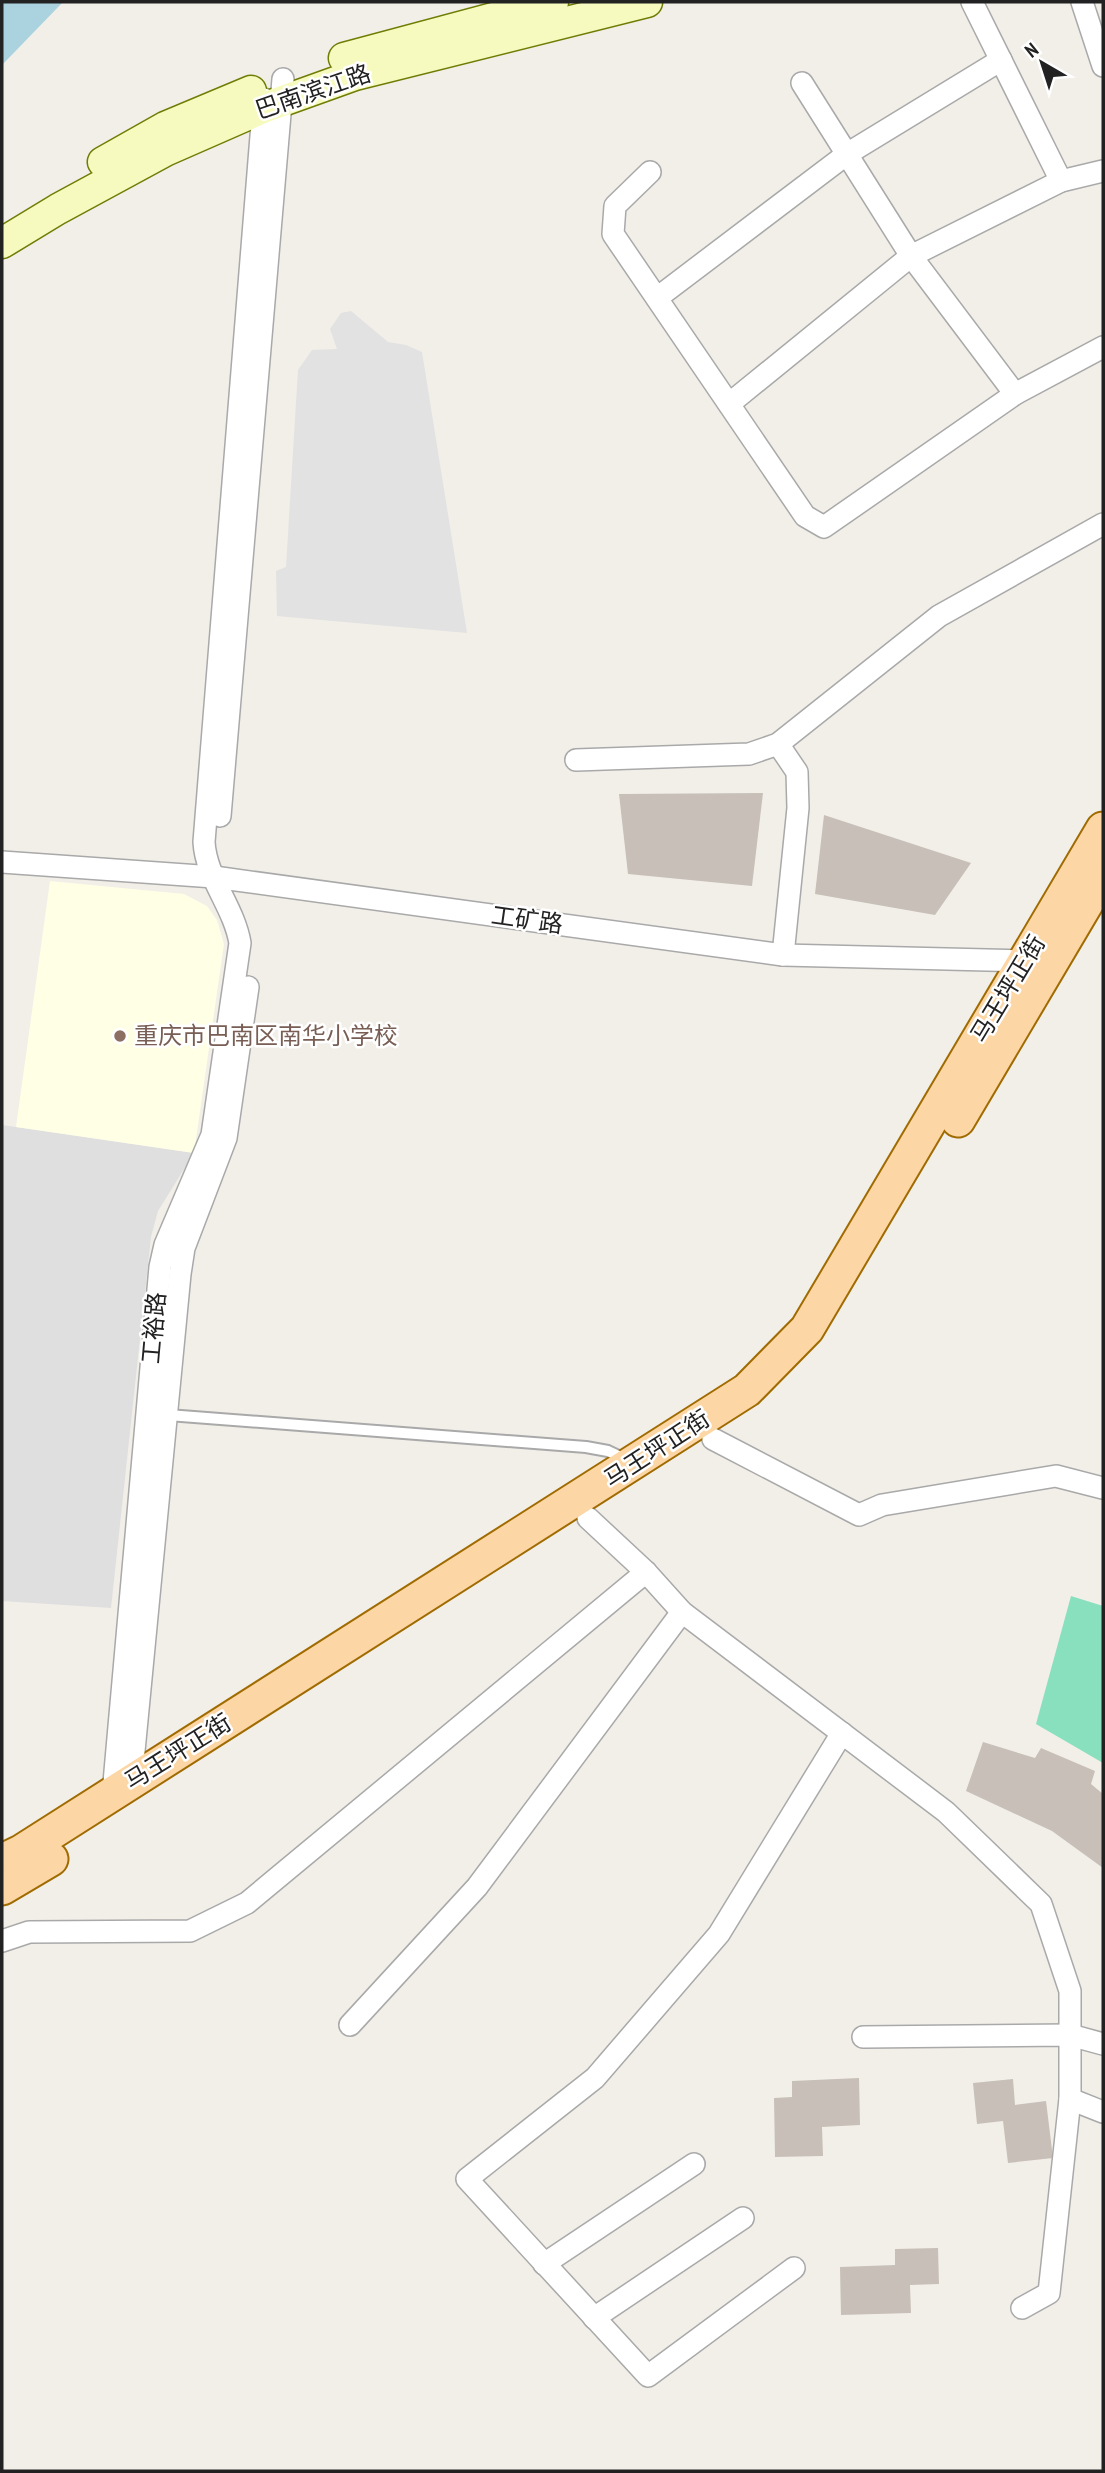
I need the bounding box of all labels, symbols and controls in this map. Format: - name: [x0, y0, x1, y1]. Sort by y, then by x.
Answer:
- north arrow: [1007, 28, 1077, 98]
- text: N: [1020, 37, 1043, 62]
- street label: 巴南滨江路: [251, 57, 375, 126]
- street label: 工矿路: [489, 899, 565, 940]
- street label: 马王坪正街: [963, 929, 1052, 1048]
- place label: 重庆市巴南区南华小学校: [134, 1020, 398, 1051]
- marker: 重庆市巴南区南华小学校: [112, 1028, 128, 1044]
- street label: 工裕路: [135, 1291, 172, 1365]
- street label: 马王坪正街: [598, 1403, 715, 1494]
- street label: 马王坪正街: [119, 1707, 237, 1797]

